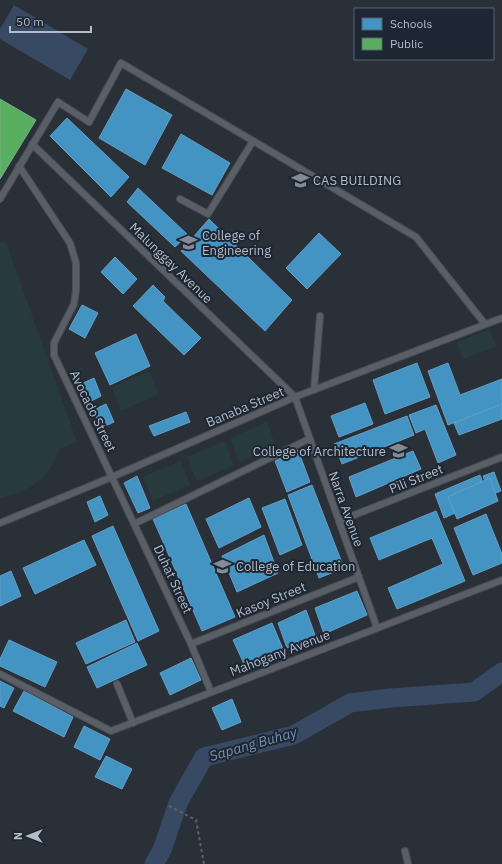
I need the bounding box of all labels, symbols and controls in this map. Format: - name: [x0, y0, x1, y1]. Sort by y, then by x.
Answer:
- scale bar: [10, 8, 91, 34]
- legend: [354, 8, 494, 60]
- text: 50 m: [16, 14, 44, 29]
- text: Schools: [390, 16, 433, 31]
- text: Public: [390, 36, 423, 51]
- school or university icon: CAS BUILDING: [290, 170, 310, 190]
- place label: CAS BUILDING: [313, 172, 401, 189]
- street label: Malunggay Avenue: [126, 219, 216, 307]
- place label: College of Engineering: [202, 227, 271, 259]
- school or university icon: College of Engineering: [179, 232, 199, 252]
- street label: Avocado Street: [66, 367, 120, 455]
- street label: Banaba Street: [203, 383, 287, 431]
- school or university icon: College of Architecture: [389, 441, 409, 461]
- place label: College of Architecture: [253, 443, 386, 460]
- street label: Pili Street: [387, 461, 445, 497]
- street label: Narra Avenue: [324, 469, 368, 549]
- street label: Duhat Street: [150, 542, 196, 616]
- school or university icon: College of Education: [213, 556, 233, 576]
- place label: College of Education: [236, 558, 355, 575]
- street label: Kasoy Street: [234, 578, 308, 622]
- street label: Mahogany Avenue: [227, 626, 333, 680]
- water label: Sapang Buhay: [207, 723, 300, 765]
- north arrow: [8, 816, 48, 856]
- text: N: [11, 832, 25, 840]

